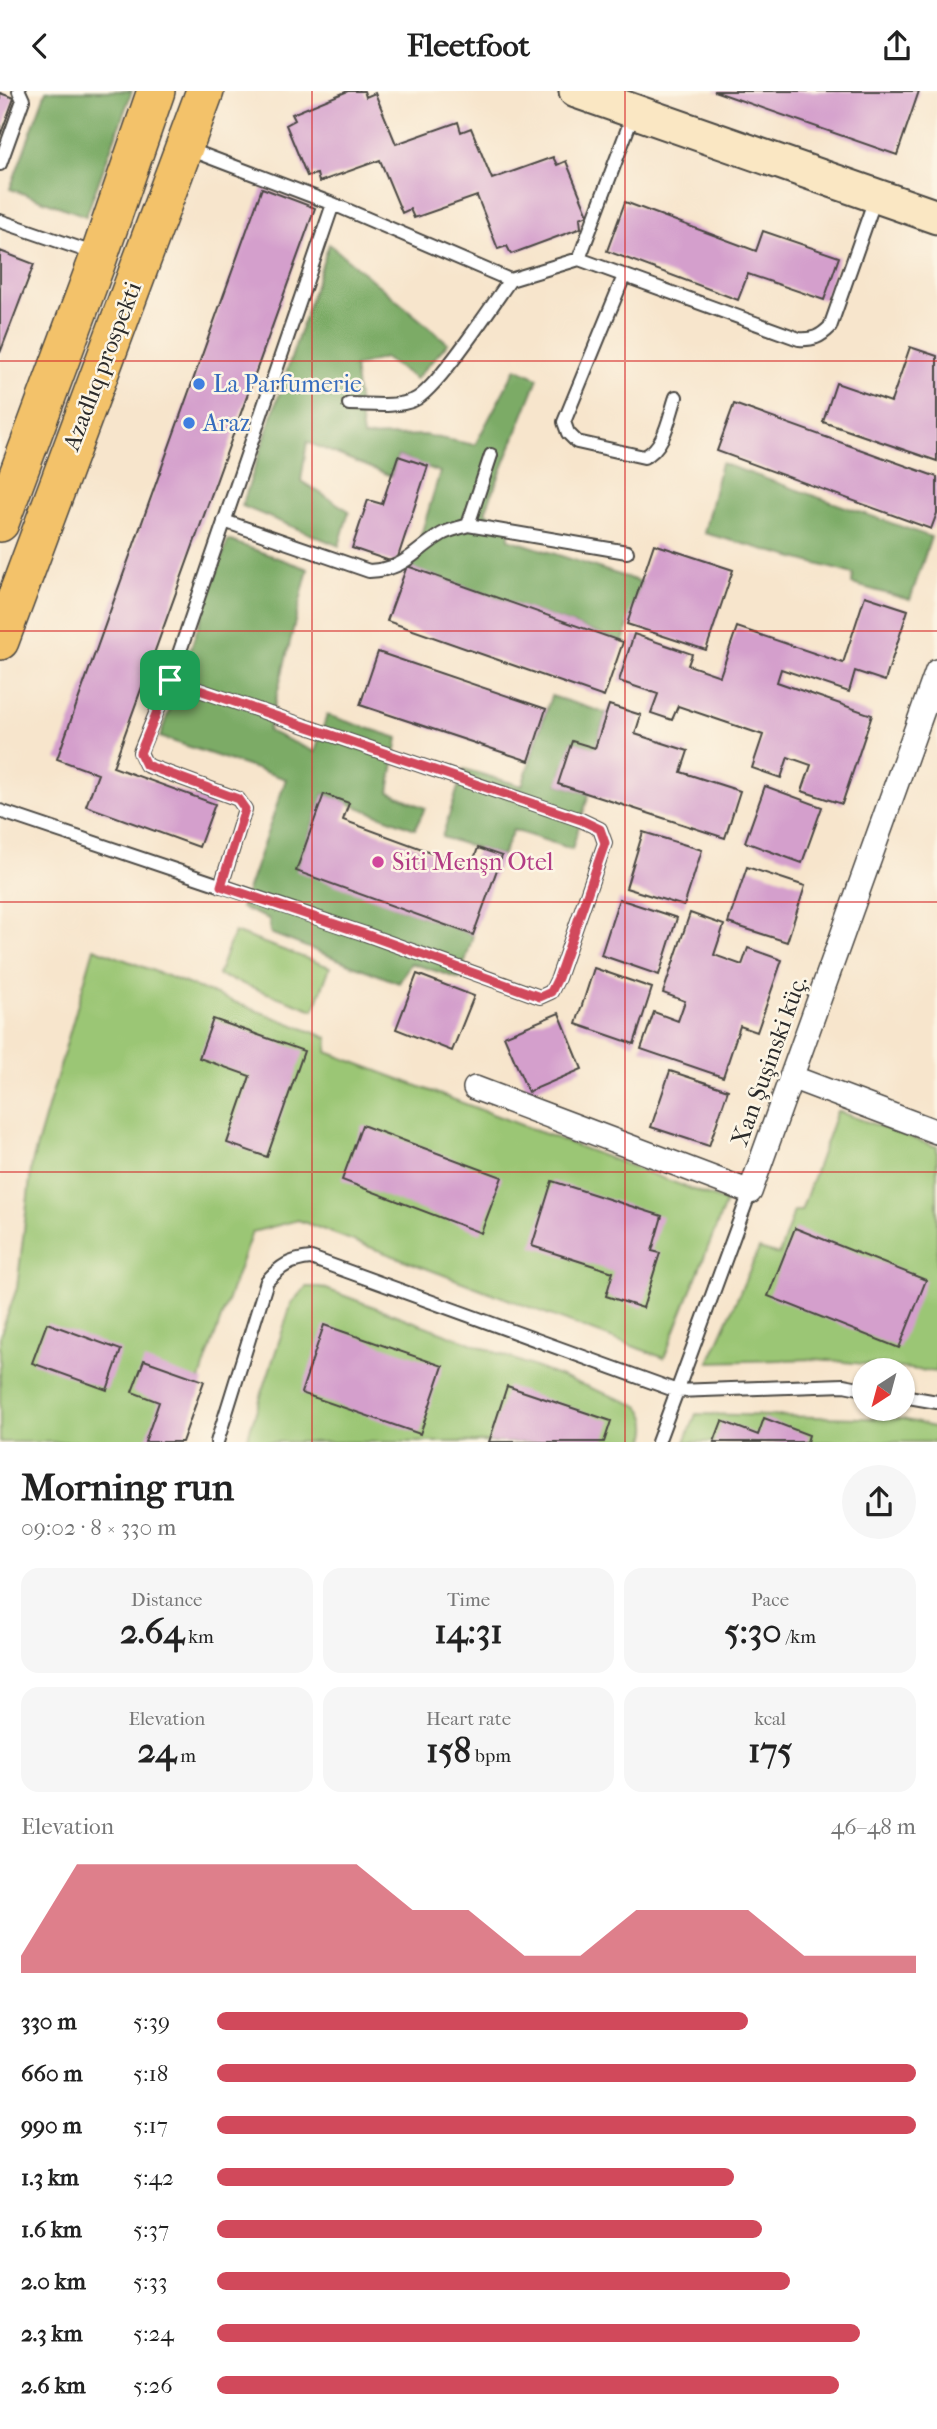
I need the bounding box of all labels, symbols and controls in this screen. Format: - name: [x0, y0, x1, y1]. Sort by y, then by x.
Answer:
- icon: back: [21, 27, 59, 65]
- text: Fleetfoot: [407, 27, 530, 64]
- icon: share: [878, 27, 916, 65]
- street label: Azadlıq prospekti: [57, 278, 147, 455]
- place label: La Parfumerie: [213, 370, 362, 398]
- marker: La Parfumerie: [191, 376, 207, 392]
- place label: Araz: [202, 409, 251, 437]
- marker: Araz: [181, 415, 197, 431]
- pin: [140, 650, 200, 710]
- icon: arrive: [151, 661, 189, 699]
- place label: Siti Menşn Otel: [392, 848, 554, 877]
- marker: Siti Menşn Otel: [370, 854, 386, 870]
- street label: Xan Şuşinski küç.: [725, 972, 814, 1150]
- north arrow: [852, 1358, 915, 1421]
- map controls: [852, 1358, 915, 1421]
- text: Morning run: [21, 1465, 234, 1510]
- button: share: [842, 1465, 916, 1539]
- text: 09:02 · 8 × 330 m: [21, 1514, 176, 1541]
- text: Distance: [131, 1589, 203, 1611]
- text: Time: [447, 1589, 490, 1611]
- text: Pace: [751, 1589, 789, 1611]
- text: 2.64: [120, 1611, 184, 1652]
- text: 14:31: [434, 1611, 503, 1652]
- text: 5:30: [724, 1611, 782, 1652]
- text: km: [184, 1626, 214, 1648]
- text: /km: [782, 1626, 816, 1648]
- text: Elevation: [128, 1708, 205, 1730]
- text: Heart rate: [426, 1708, 511, 1730]
- text: kcal: [754, 1708, 786, 1730]
- text: 24: [138, 1730, 176, 1771]
- text: 158: [426, 1730, 471, 1771]
- text: 175: [748, 1730, 792, 1771]
- text: m: [176, 1745, 196, 1767]
- text: bpm: [471, 1745, 511, 1767]
- text: Elevation: [21, 1813, 114, 1840]
- text: 46–48 m: [831, 1813, 916, 1840]
- text: 330 m: [21, 2008, 77, 2035]
- text: 5:39: [133, 2008, 170, 2035]
- text: 660 m: [21, 2060, 83, 2087]
- text: 5:18: [133, 2060, 168, 2087]
- text: 990 m: [21, 2112, 82, 2139]
- text: 5:17: [133, 2112, 168, 2139]
- text: 1.3 km: [21, 2164, 79, 2191]
- text: 5:42: [133, 2164, 174, 2191]
- text: 1.6 km: [21, 2216, 82, 2243]
- text: 5:37: [133, 2216, 169, 2243]
- text: 2.0 km: [21, 2268, 86, 2295]
- text: 5:33: [133, 2268, 167, 2295]
- text: 2.3 km: [21, 2320, 83, 2347]
- text: 5:24: [133, 2320, 174, 2347]
- text: 2.6 km: [21, 2372, 86, 2399]
- text: 5:26: [133, 2372, 173, 2399]

